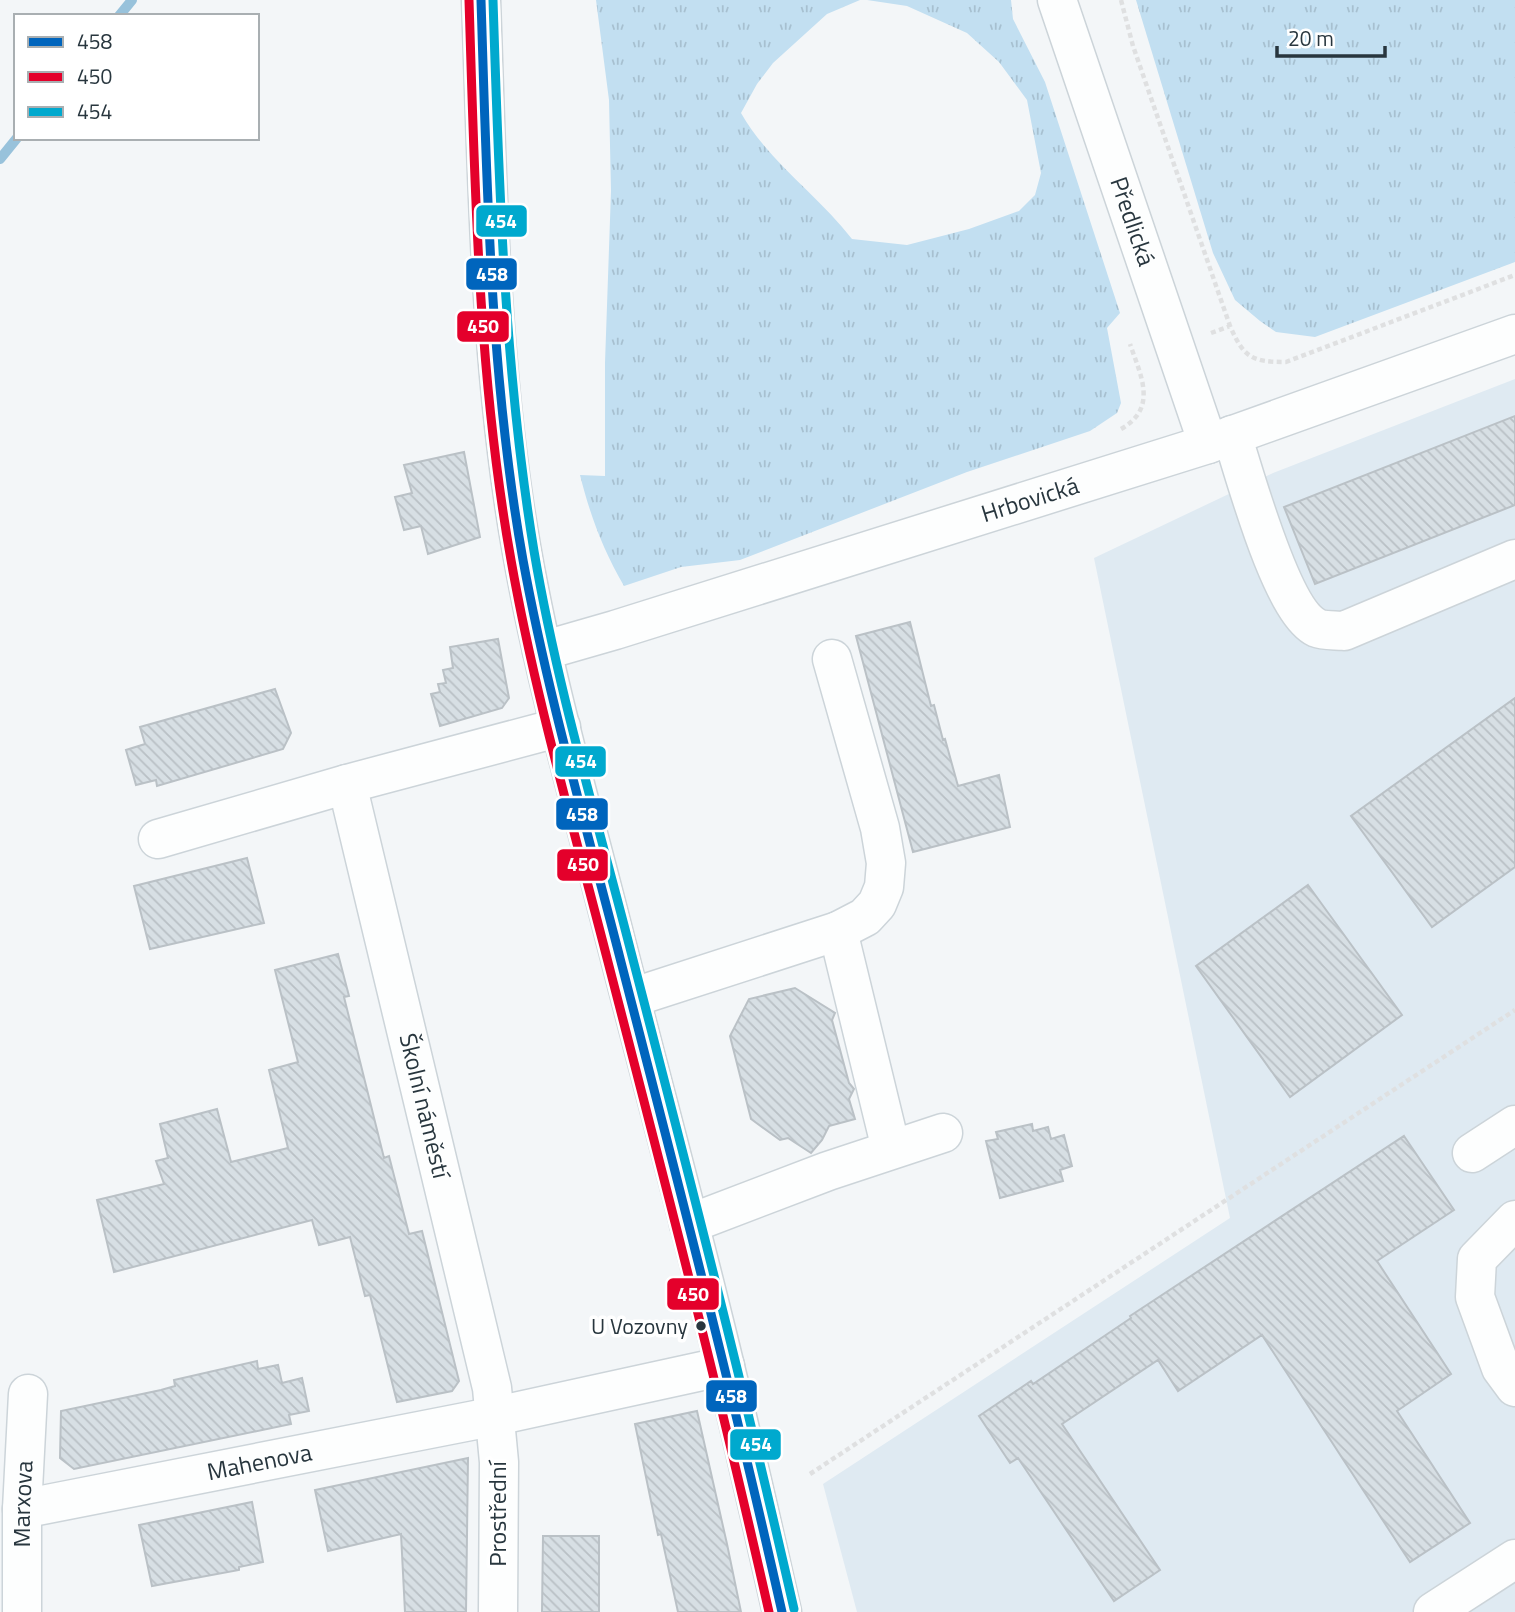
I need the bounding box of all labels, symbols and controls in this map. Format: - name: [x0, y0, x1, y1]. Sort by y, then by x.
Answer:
- legend: [14, 14, 259, 140]
- scale bar: [1277, 14, 1386, 58]
- text: 20 m: [1288, 22, 1334, 54]
- text: 458: [77, 25, 113, 57]
- text: 450: [77, 60, 112, 92]
- text: 454: [77, 95, 112, 127]
- street label: Předlická: [1101, 172, 1165, 271]
- line badge: 454: [475, 204, 528, 238]
- text: 454: [485, 206, 517, 235]
- line badge: 458: [465, 257, 518, 291]
- text: 458: [476, 259, 508, 288]
- line badge: 450: [456, 310, 510, 343]
- text: 450: [467, 311, 499, 340]
- street label: Hrbovická: [977, 467, 1083, 531]
- line badge: 454: [554, 745, 607, 778]
- text: 454: [565, 746, 597, 775]
- line badge: 458: [555, 797, 609, 831]
- text: 458: [566, 799, 598, 828]
- line badge: 450: [556, 848, 609, 882]
- text: 450: [567, 849, 599, 878]
- street label: Školní náměstí: [390, 1030, 460, 1183]
- line badge: 450: [666, 1277, 720, 1311]
- text: 450: [677, 1279, 709, 1308]
- place label: U Vozovny: [591, 1309, 688, 1343]
- marker: U Vozovny: [694, 1319, 708, 1333]
- line badge: 458: [705, 1379, 758, 1413]
- text: 458: [715, 1381, 747, 1410]
- line badge: 454: [729, 1428, 782, 1461]
- text: 454: [740, 1429, 772, 1458]
- street label: Mahenova: [204, 1434, 315, 1489]
- street label: Prostřední: [479, 1459, 515, 1567]
- street label: Marxova: [3, 1460, 42, 1547]

